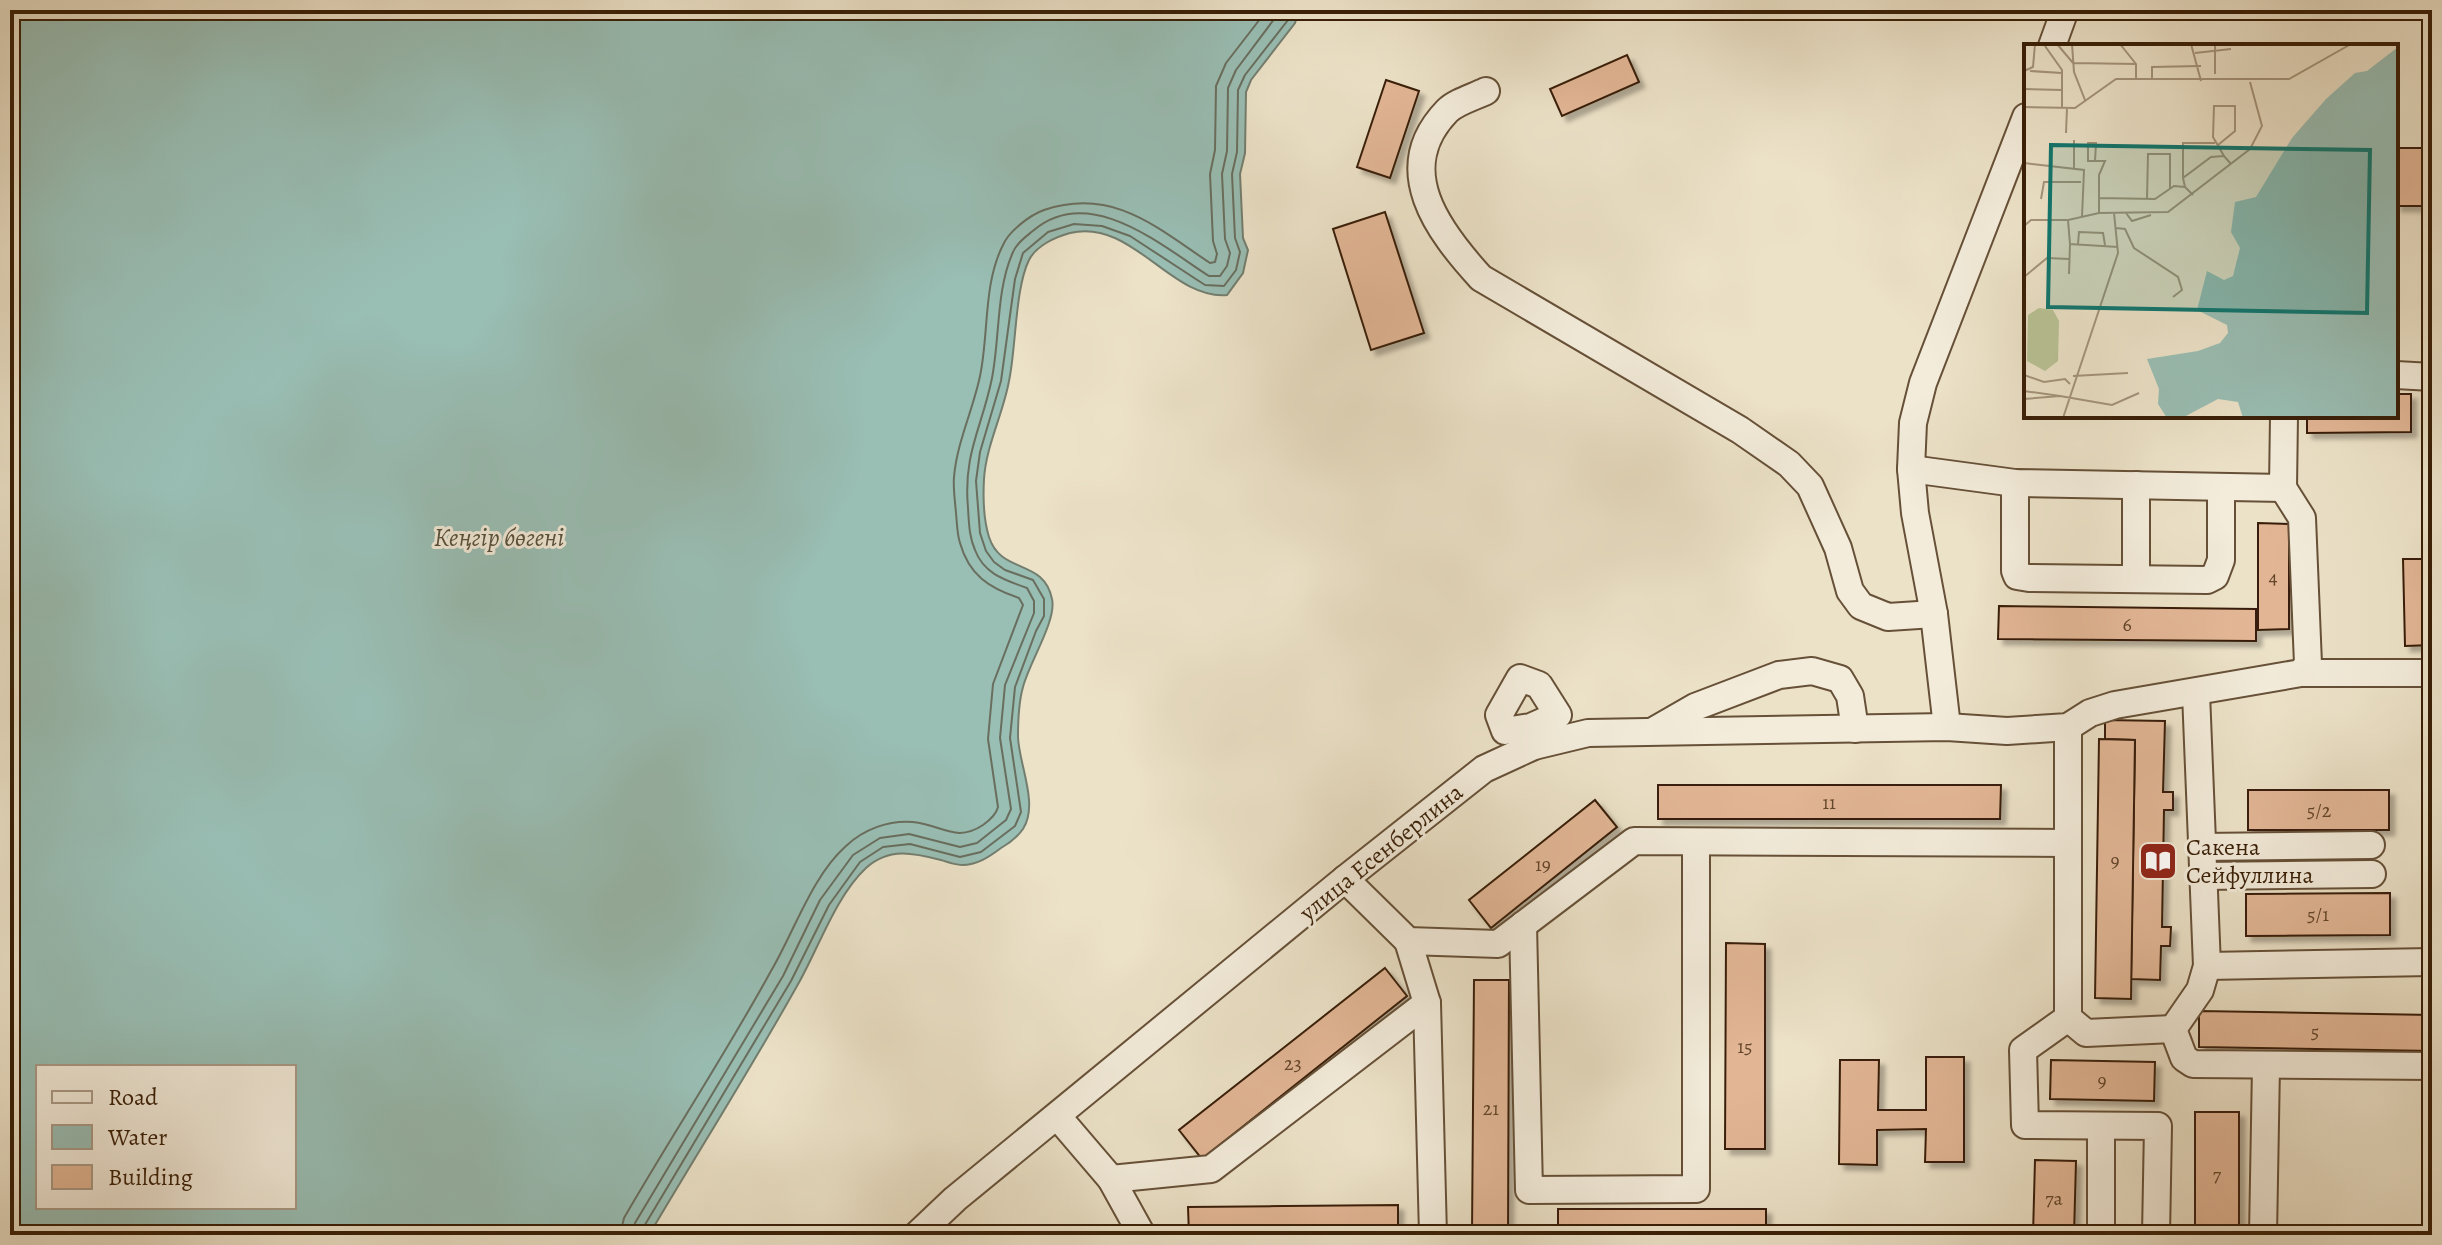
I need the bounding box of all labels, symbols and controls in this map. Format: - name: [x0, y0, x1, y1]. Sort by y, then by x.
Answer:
- inset map: [2024, 44, 2398, 418]
- water label: Кеңгір бөгені: [434, 520, 564, 555]
- house number: 4: [2268, 564, 2278, 591]
- house number: 6: [2122, 611, 2132, 638]
- street label: улица Есенберлина: [1292, 776, 1469, 929]
- house number: 11: [1822, 789, 1836, 816]
- house number: 5/2: [2307, 797, 2332, 824]
- place label: Сакена Сейфуллина: [2186, 831, 2314, 891]
- library icon: Сакена Сейфуллина: [2137, 840, 2179, 882]
- house number: 9: [2110, 847, 2120, 874]
- house number: 19: [1535, 851, 1551, 878]
- house number: 5/1: [2307, 901, 2329, 928]
- house number: 5: [2311, 1018, 2319, 1045]
- house number: 15: [1737, 1033, 1753, 1060]
- house number: 23: [1284, 1050, 1302, 1077]
- legend: [36, 1065, 296, 1209]
- house number: 9: [2097, 1067, 2107, 1094]
- text: Road: [108, 1081, 158, 1113]
- house number: 21: [1483, 1095, 1499, 1122]
- text: Water: [107, 1121, 168, 1153]
- text: Building: [108, 1161, 193, 1193]
- house number: 7: [2213, 1161, 2222, 1188]
- house number: 7а: [2045, 1185, 2064, 1212]

